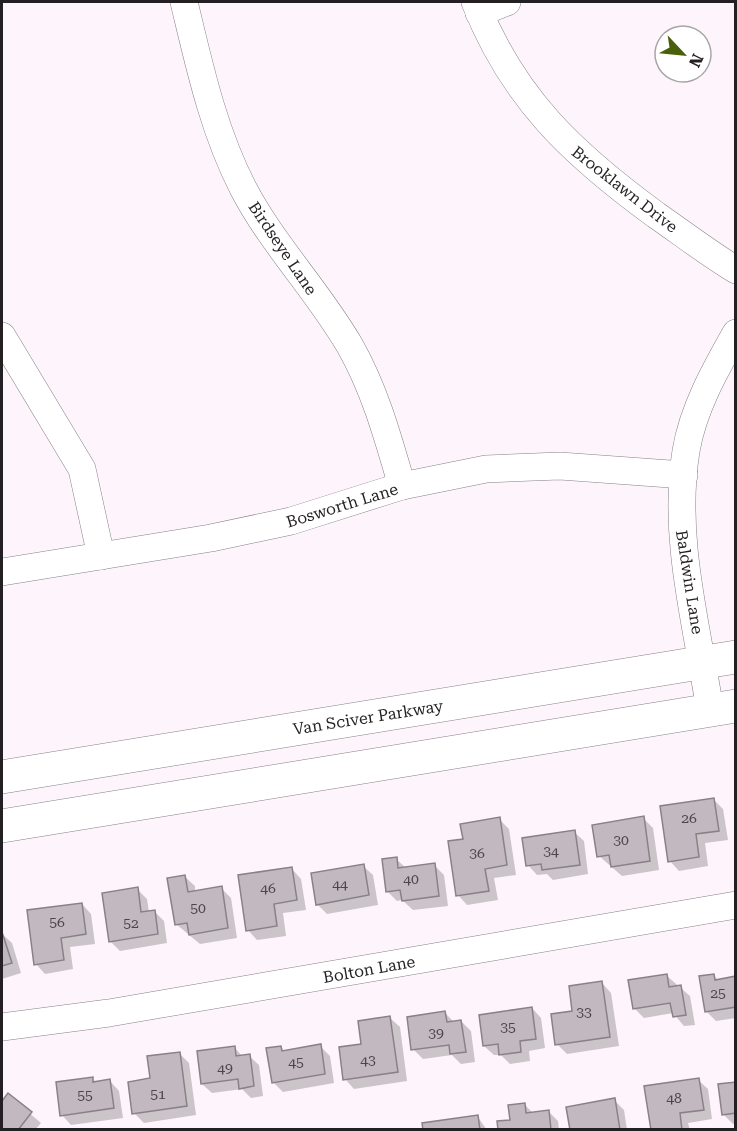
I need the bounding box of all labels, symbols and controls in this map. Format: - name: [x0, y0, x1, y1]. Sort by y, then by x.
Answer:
- north arrow: [653, 24, 713, 84]
- text: N: [685, 51, 707, 70]
- street label: Brooklawn Drive: [568, 142, 682, 237]
- street label: Birdseye Lane: [244, 198, 321, 299]
- street label: Bosworth Lane: [284, 479, 401, 532]
- street label: Baldwin Lane: [672, 529, 707, 636]
- street label: Van Sciver Parkway: [292, 696, 445, 739]
- house number: 26: [681, 810, 697, 826]
- house number: 30: [613, 832, 629, 848]
- house number: 34: [543, 843, 559, 859]
- house number: 36: [469, 845, 485, 861]
- house number: 40: [403, 871, 419, 887]
- house number: 44: [332, 876, 348, 892]
- house number: 46: [260, 880, 276, 896]
- house number: 50: [190, 900, 206, 916]
- house number: 56: [49, 914, 65, 930]
- house number: 52: [123, 915, 139, 931]
- street label: Bolton Lane: [321, 952, 417, 987]
- house number: 25: [710, 985, 726, 1001]
- house number: 33: [576, 1004, 592, 1020]
- house number: 35: [500, 1019, 516, 1035]
- house number: 39: [428, 1025, 444, 1041]
- house number: 43: [360, 1052, 376, 1068]
- house number: 45: [288, 1054, 304, 1070]
- house number: 49: [217, 1060, 233, 1076]
- house number: 51: [150, 1086, 166, 1102]
- house number: 55: [77, 1087, 93, 1103]
- house number: 48: [666, 1090, 682, 1106]

